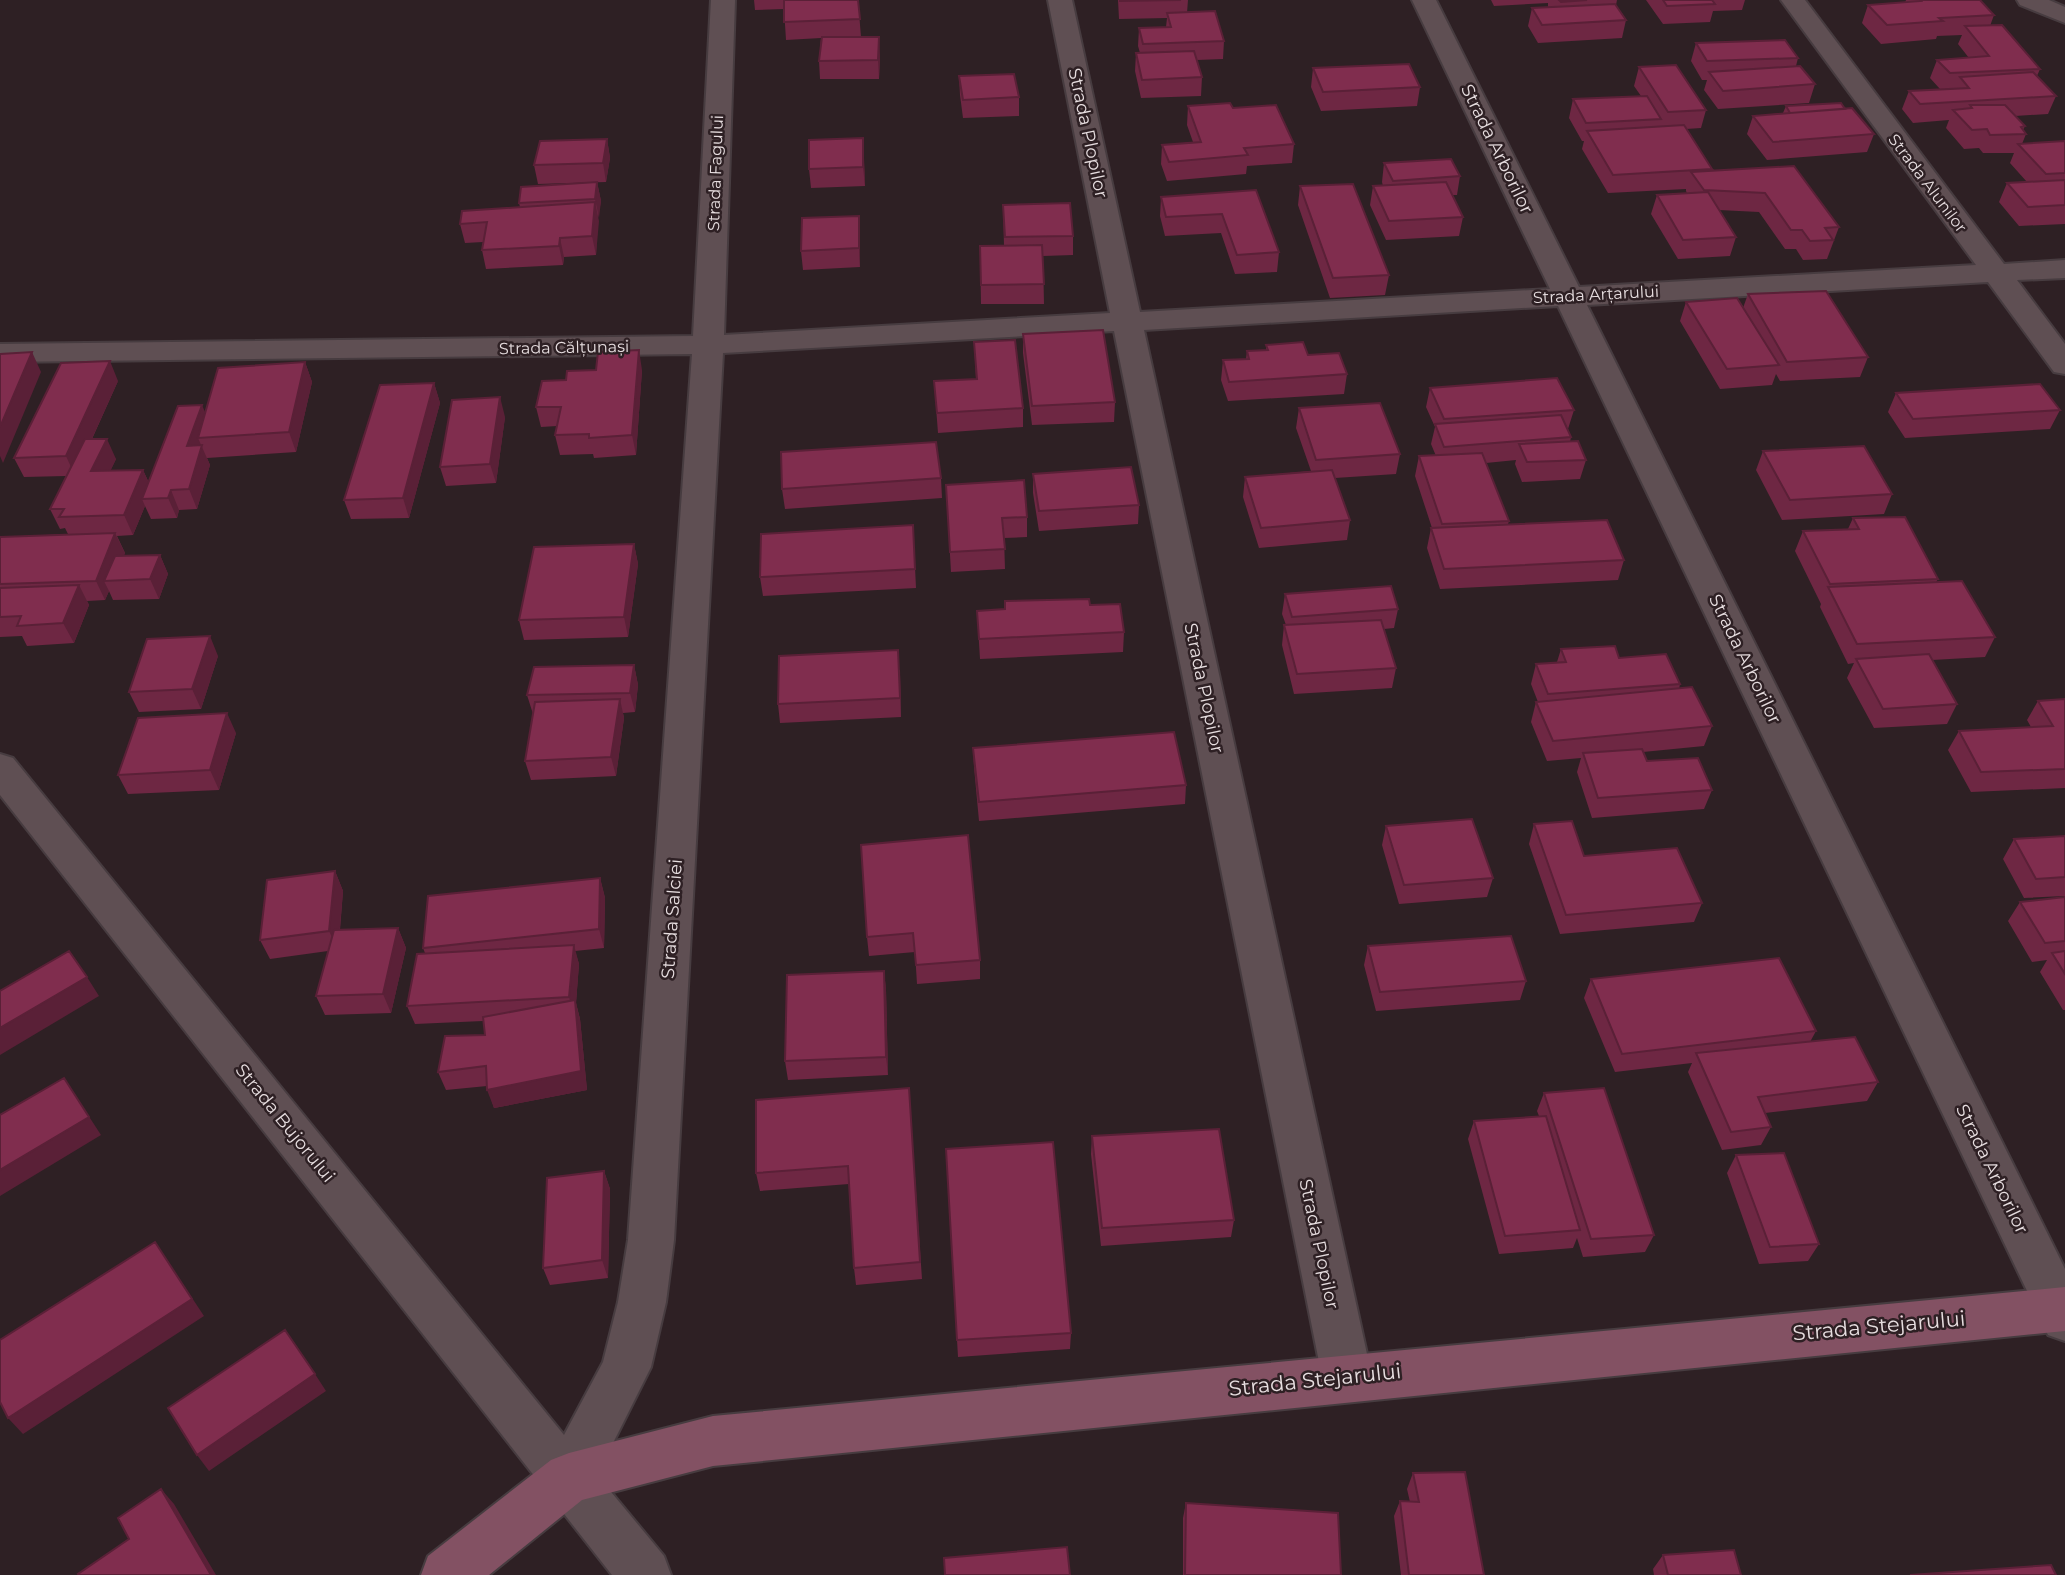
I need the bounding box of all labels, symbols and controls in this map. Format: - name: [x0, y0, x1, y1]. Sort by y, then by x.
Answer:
- street label: Strada Plopilor: [1063, 66, 1113, 200]
- street label: Strada Arborilor: [1456, 80, 1538, 218]
- street label: Strada Fagului: [704, 115, 727, 231]
- street label: Strada Alunilor: [1884, 130, 1971, 236]
- street label: Strada Arțarului: [1532, 282, 1660, 308]
- street label: Strada Călțunași: [499, 337, 629, 359]
- street label: Strada Arborilor: [1704, 590, 1786, 728]
- street label: Strada Plopilor: [1179, 621, 1229, 755]
- street label: Strada Salciei: [657, 858, 687, 980]
- street label: Strada Bujorului: [231, 1059, 339, 1187]
- street label: Strada Arborilor: [1951, 1100, 2033, 1238]
- street label: Strada Plopilor: [1294, 1177, 1344, 1311]
- street label: Strada Stejarului: [1792, 1306, 1966, 1346]
- street label: Strada Stejarului: [1228, 1358, 1402, 1401]

